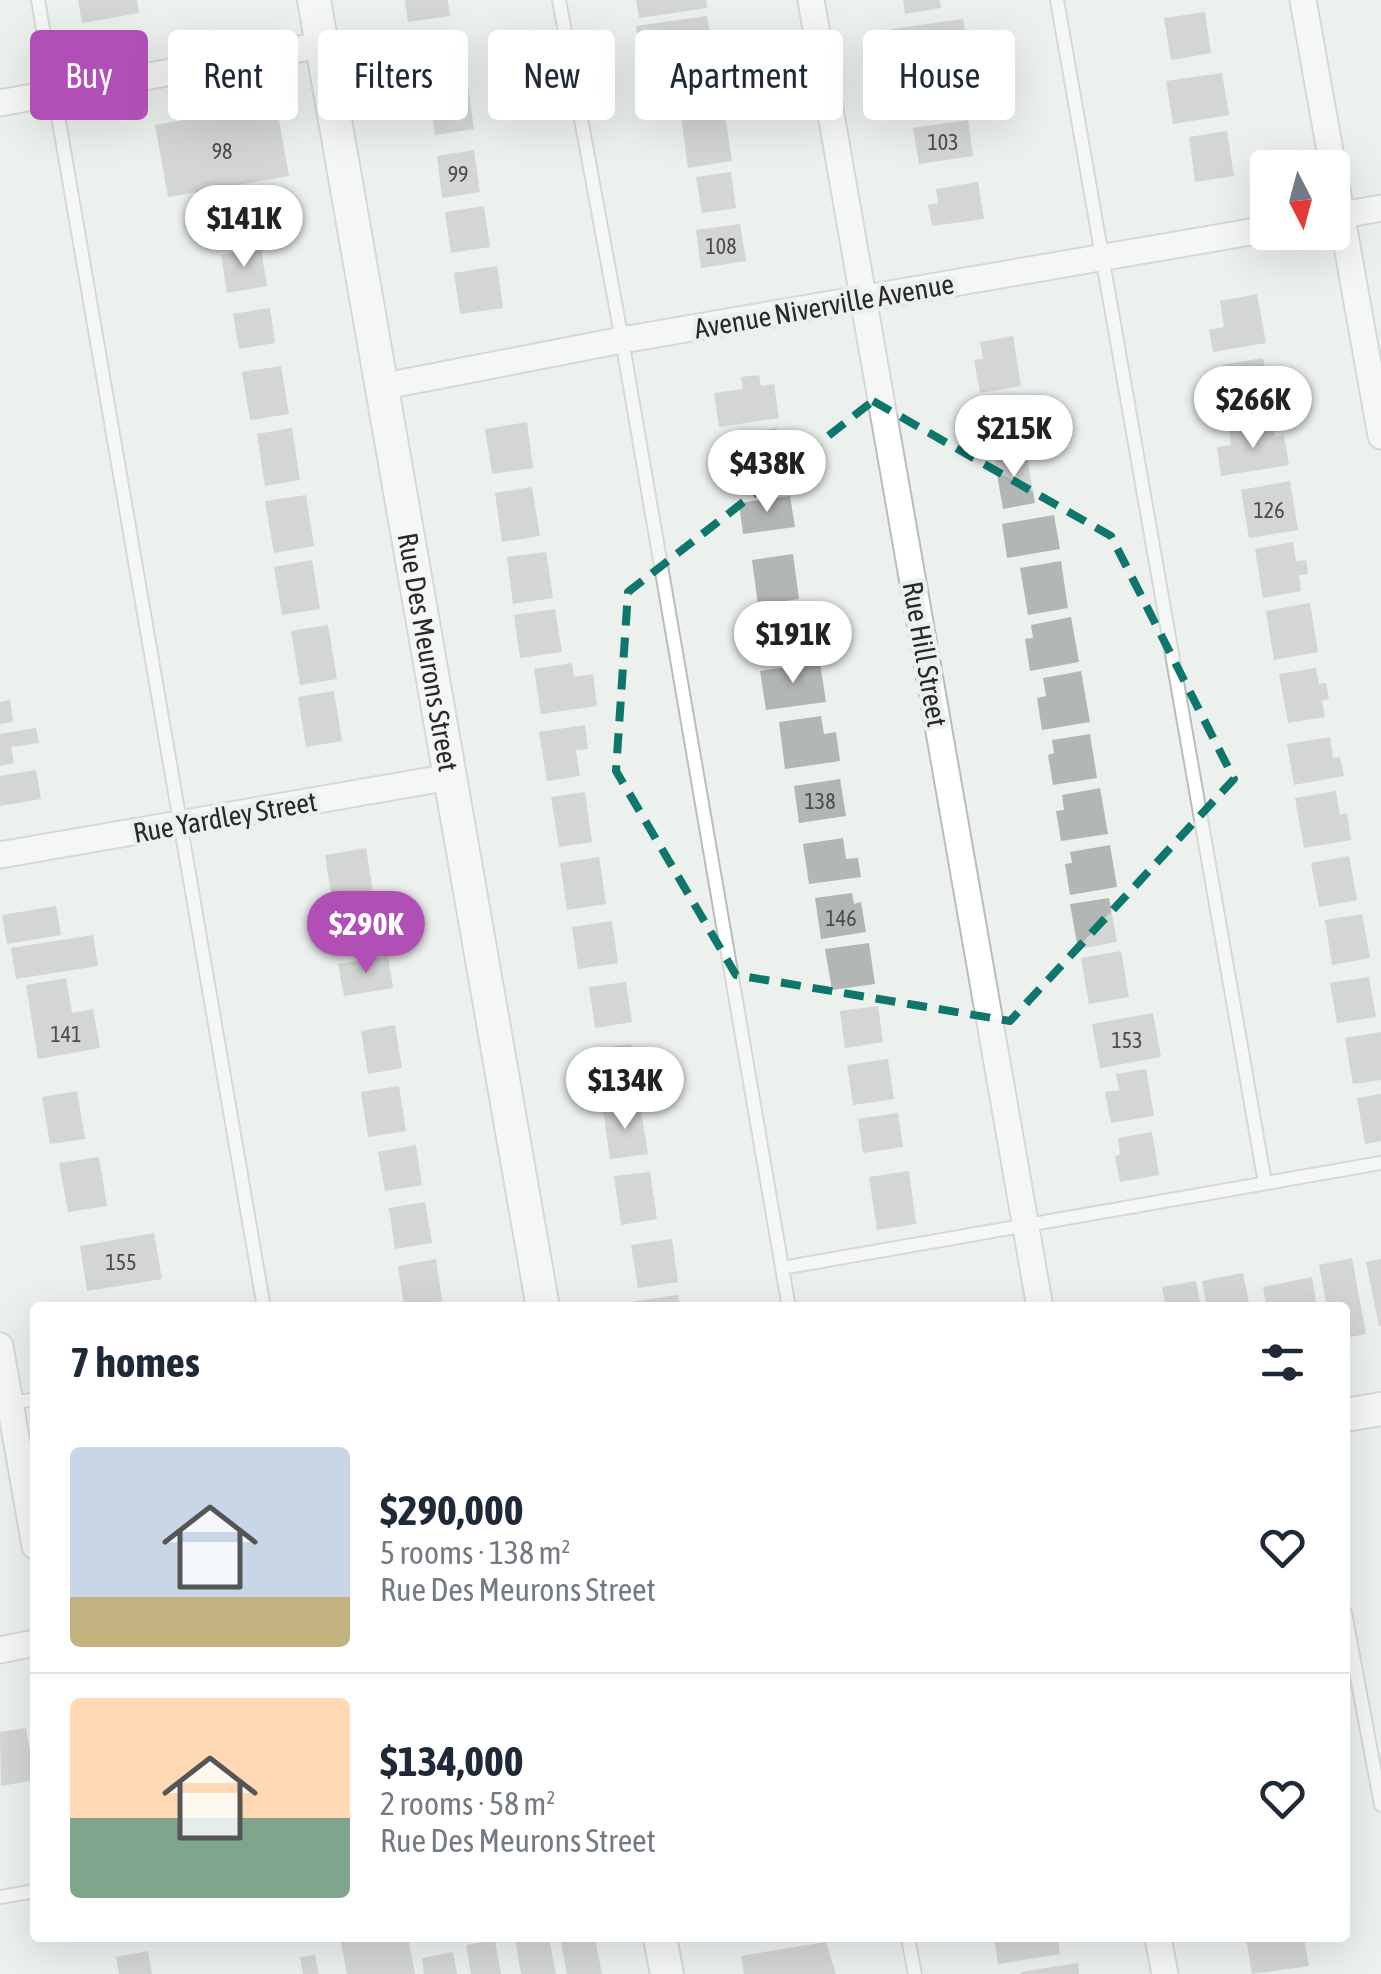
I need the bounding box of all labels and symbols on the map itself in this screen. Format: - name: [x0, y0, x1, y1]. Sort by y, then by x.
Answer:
- house number: 103: [927, 129, 959, 155]
- house number: 98: [212, 138, 232, 164]
- north arrow: [1250, 150, 1350, 250]
- house number: 99: [448, 161, 468, 187]
- pin: $141K: [174, 185, 314, 270]
- house number: 108: [705, 233, 737, 259]
- street label: Avenue Niverville Avenue: [692, 267, 956, 345]
- pin: $266K: [1183, 366, 1323, 451]
- pin: $215K: [944, 395, 1084, 480]
- pin: $438K: [697, 430, 837, 515]
- house number: 126: [1253, 497, 1285, 523]
- street label: Rue Des Meurons Street: [392, 530, 465, 774]
- street label: Rue Hill Street: [896, 579, 954, 729]
- pin: $191K: [723, 601, 863, 686]
- street label: Rue Yardley Street: [131, 785, 319, 849]
- house number: 138: [804, 788, 836, 814]
- pin: $290K: [296, 891, 436, 976]
- house number: 146: [825, 905, 857, 931]
- house number: 141: [50, 1021, 82, 1047]
- house number: 153: [1111, 1027, 1143, 1053]
- pin: $134K: [555, 1047, 695, 1132]
- house number: 155: [105, 1249, 137, 1275]

